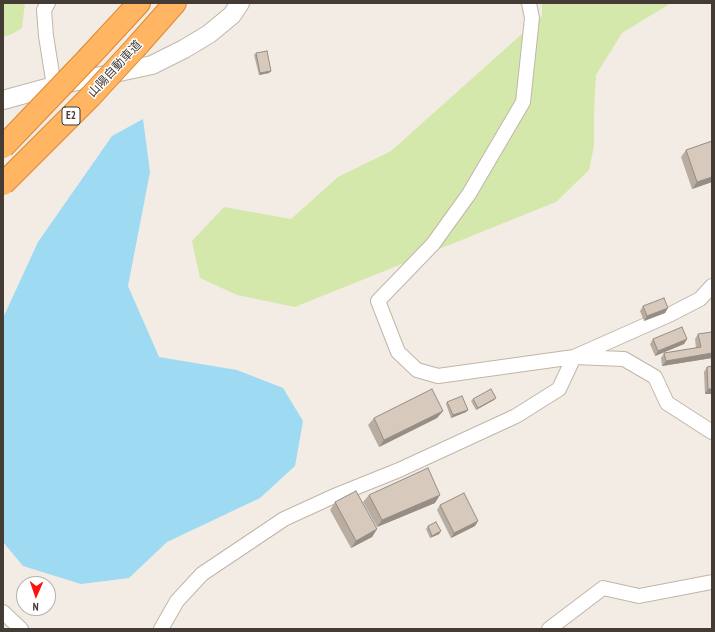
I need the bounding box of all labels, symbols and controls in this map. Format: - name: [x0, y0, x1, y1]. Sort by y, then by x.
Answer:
- street label: 山陽自動車道: [85, 38, 145, 100]
- road number: E2: [62, 107, 80, 125]
- north arrow: [16, 576, 56, 616]
- text: N: [32, 600, 39, 614]

